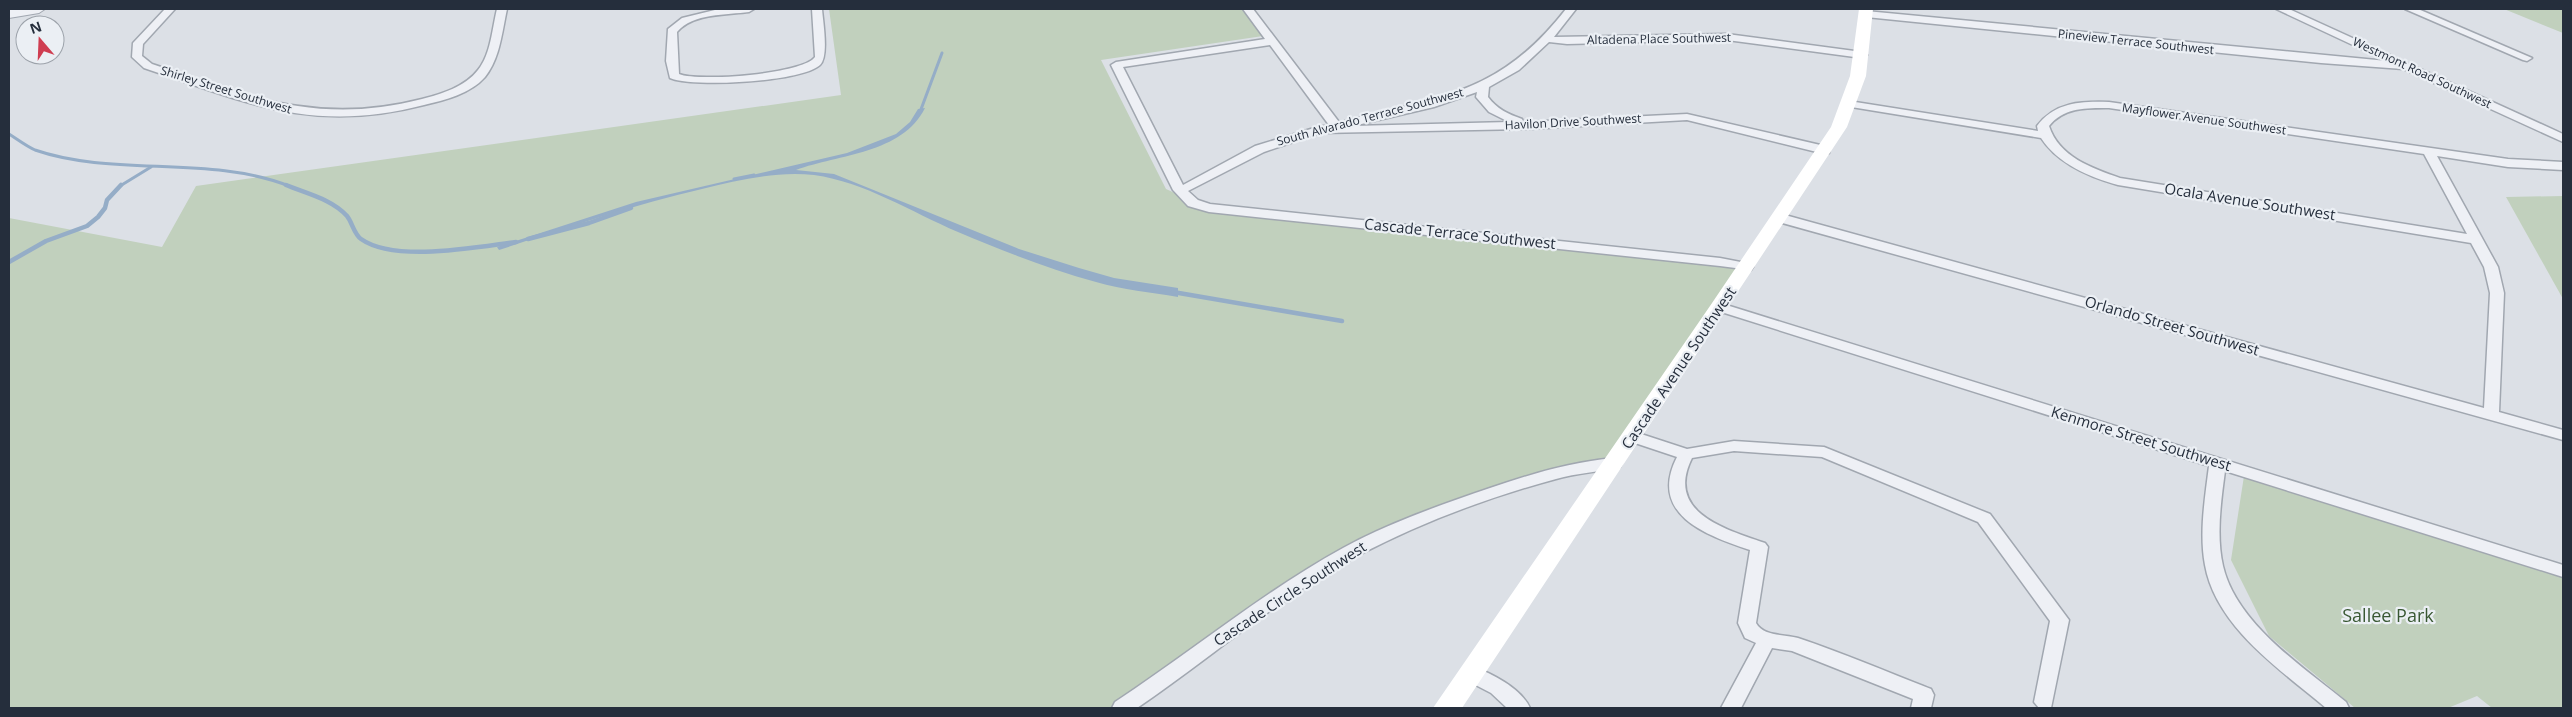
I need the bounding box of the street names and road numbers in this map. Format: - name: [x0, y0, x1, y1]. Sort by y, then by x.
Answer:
- street label: Pineview Terrace Southwest: [2057, 25, 2215, 58]
- street label: Altadena Place Southwest: [1587, 29, 1731, 48]
- street label: Westmont Road Southwest: [2350, 33, 2494, 112]
- street label: Shirley Street Southwest: [159, 61, 294, 118]
- street label: South Alvarado Terrace Southwest: [1275, 83, 1465, 150]
- street label: Mayflower Avenue Southwest: [2121, 99, 2287, 138]
- street label: Havilon Drive Southwest: [1504, 109, 1642, 134]
- street label: Ocala Avenue Southwest: [2163, 178, 2337, 224]
- street label: Cascade Terrace Southwest: [1363, 213, 1557, 253]
- street label: Cascade Avenue Southwest: [1616, 282, 1740, 452]
- street label: Orlando Street Southwest: [2083, 291, 2262, 360]
- street label: Kenmore Street Southwest: [2049, 401, 2234, 475]
- street label: Cascade Circle Southwest: [1209, 536, 1370, 650]

